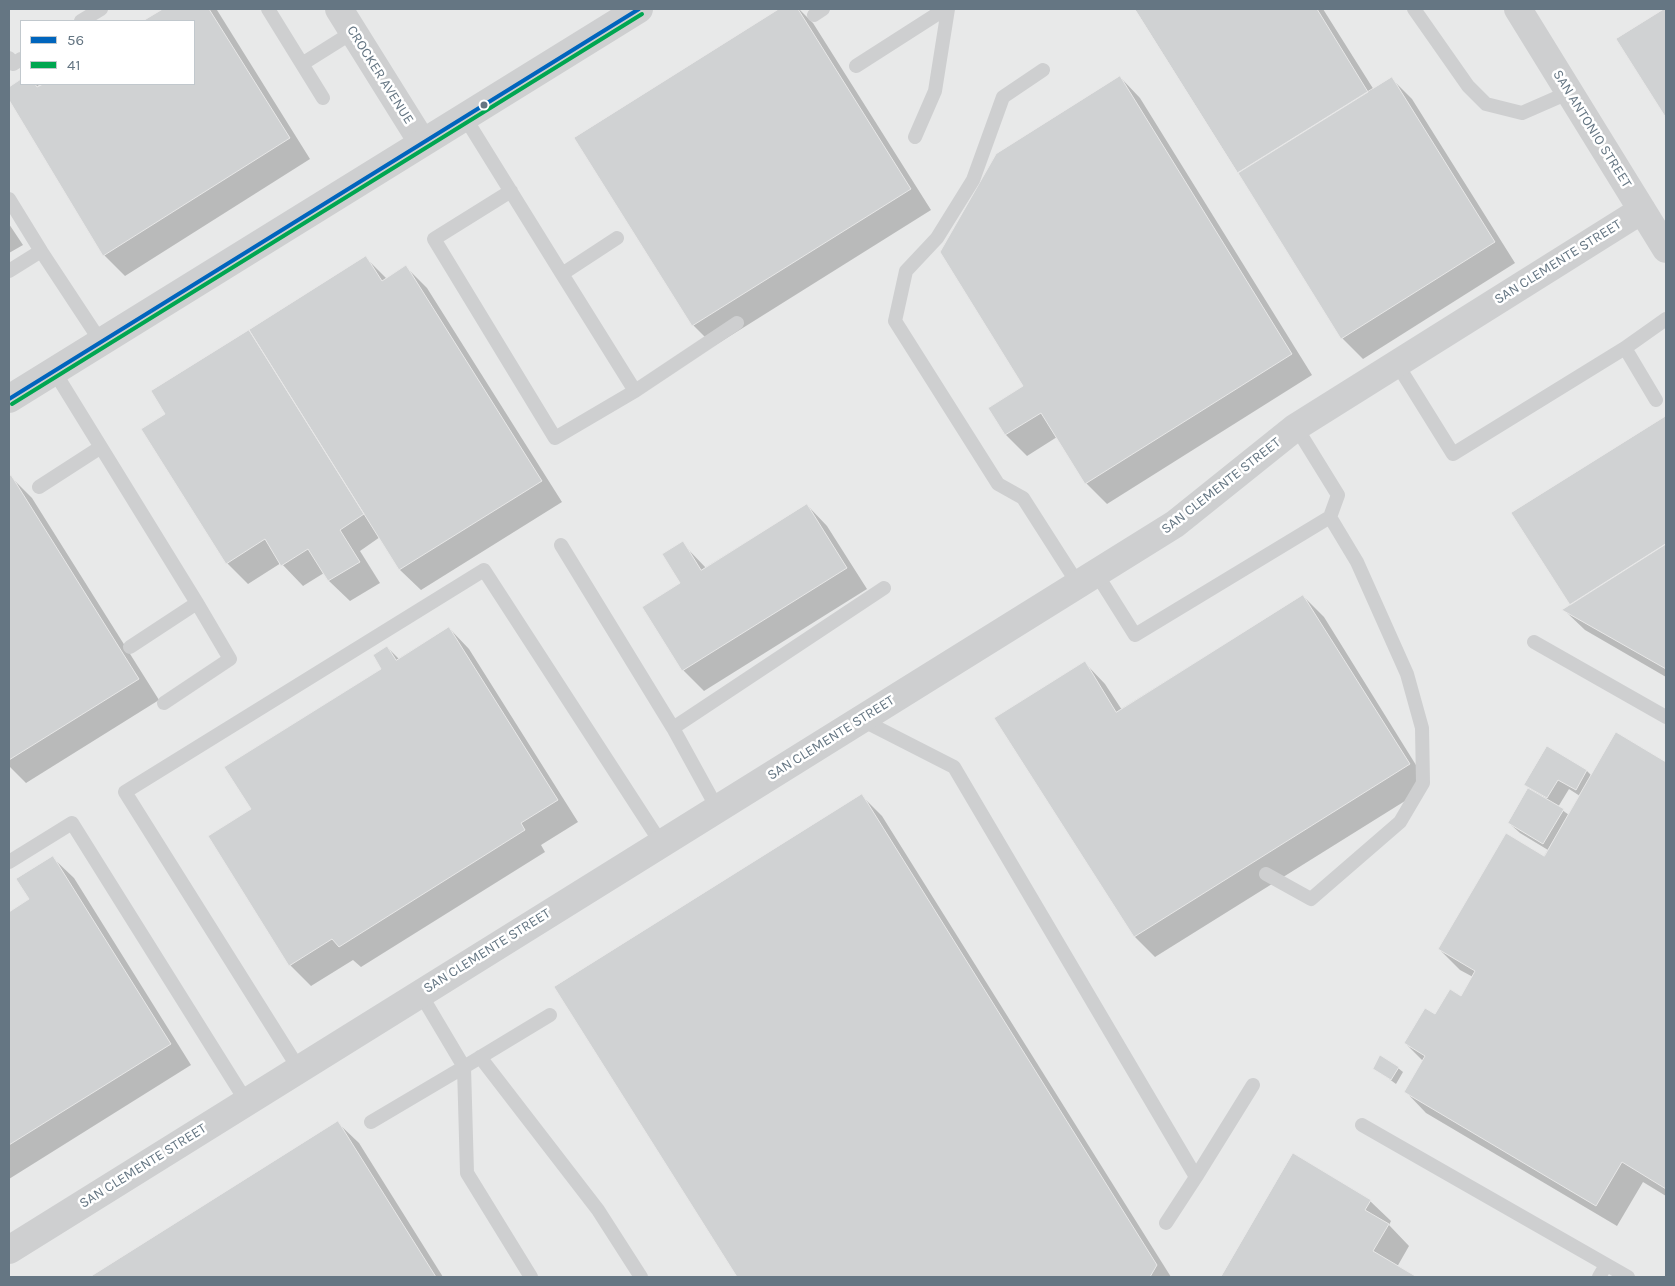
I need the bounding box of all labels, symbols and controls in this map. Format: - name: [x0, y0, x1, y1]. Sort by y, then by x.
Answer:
- legend: [20, 20, 195, 85]
- street label: CROCKER AVENUE: [343, 23, 417, 127]
- text: 56: [67, 31, 84, 49]
- text: 41: [67, 56, 80, 74]
- street label: SAN ANTONIO STREET: [1549, 67, 1635, 191]
- unlabelled marker: [479, 100, 489, 110]
- street label: SAN CLEMENTE STREET: [1491, 216, 1625, 308]
- street label: SAN CLEMENTE STREET: [1158, 434, 1284, 538]
- street label: SAN CLEMENTE STREET: [764, 692, 898, 784]
- street label: SAN CLEMENTE STREET: [420, 905, 554, 997]
- street label: SAN CLEMENTE STREET: [76, 1120, 210, 1212]

